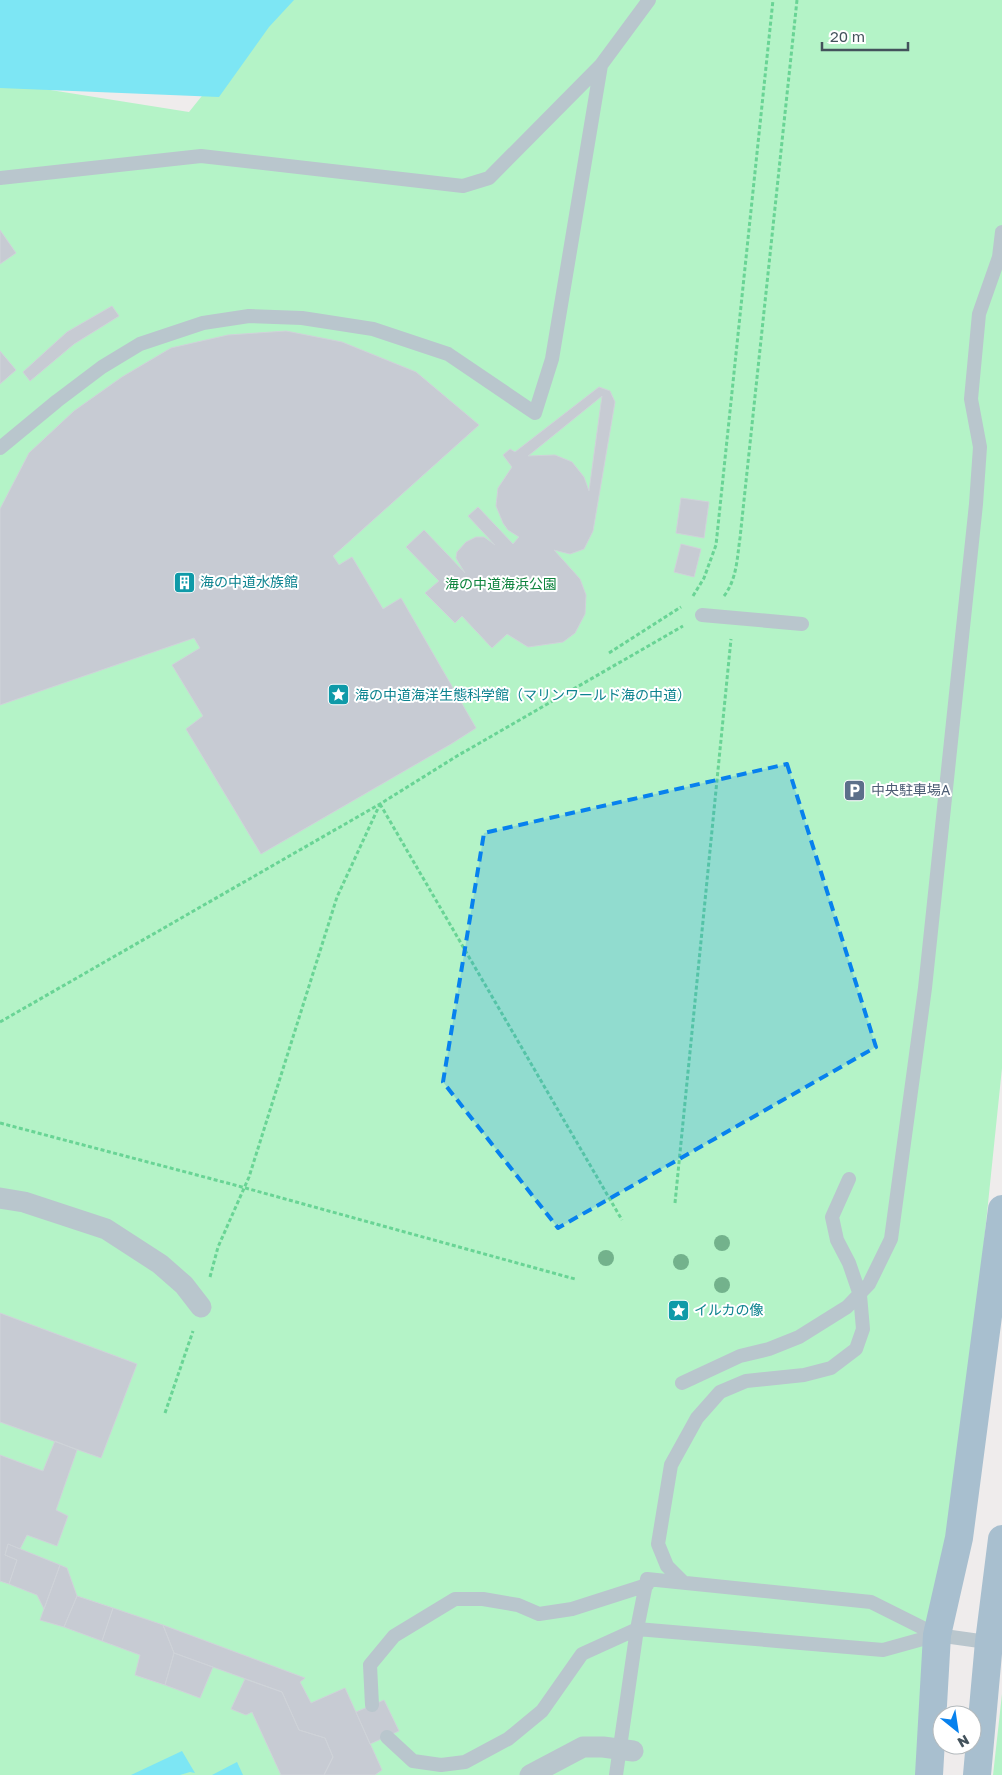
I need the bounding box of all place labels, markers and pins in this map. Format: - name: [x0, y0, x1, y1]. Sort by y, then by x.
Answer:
- building icon: 海の中道水族館: [172, 570, 196, 594]
- place label: 海の中道水族館: [200, 573, 298, 590]
- place icon: 海の中道海洋生態科学館（マリンワールド海の中道）: [327, 683, 351, 707]
- place label: 海の中道海洋生態科学館（マリンワールド海の中道）: [355, 686, 691, 703]
- parking icon: 中央駐車場A: [843, 778, 867, 802]
- place label: 中央駐車場A: [871, 781, 951, 798]
- place icon: イルカの像: [666, 1298, 690, 1322]
- place label: イルカの像: [694, 1301, 764, 1318]

